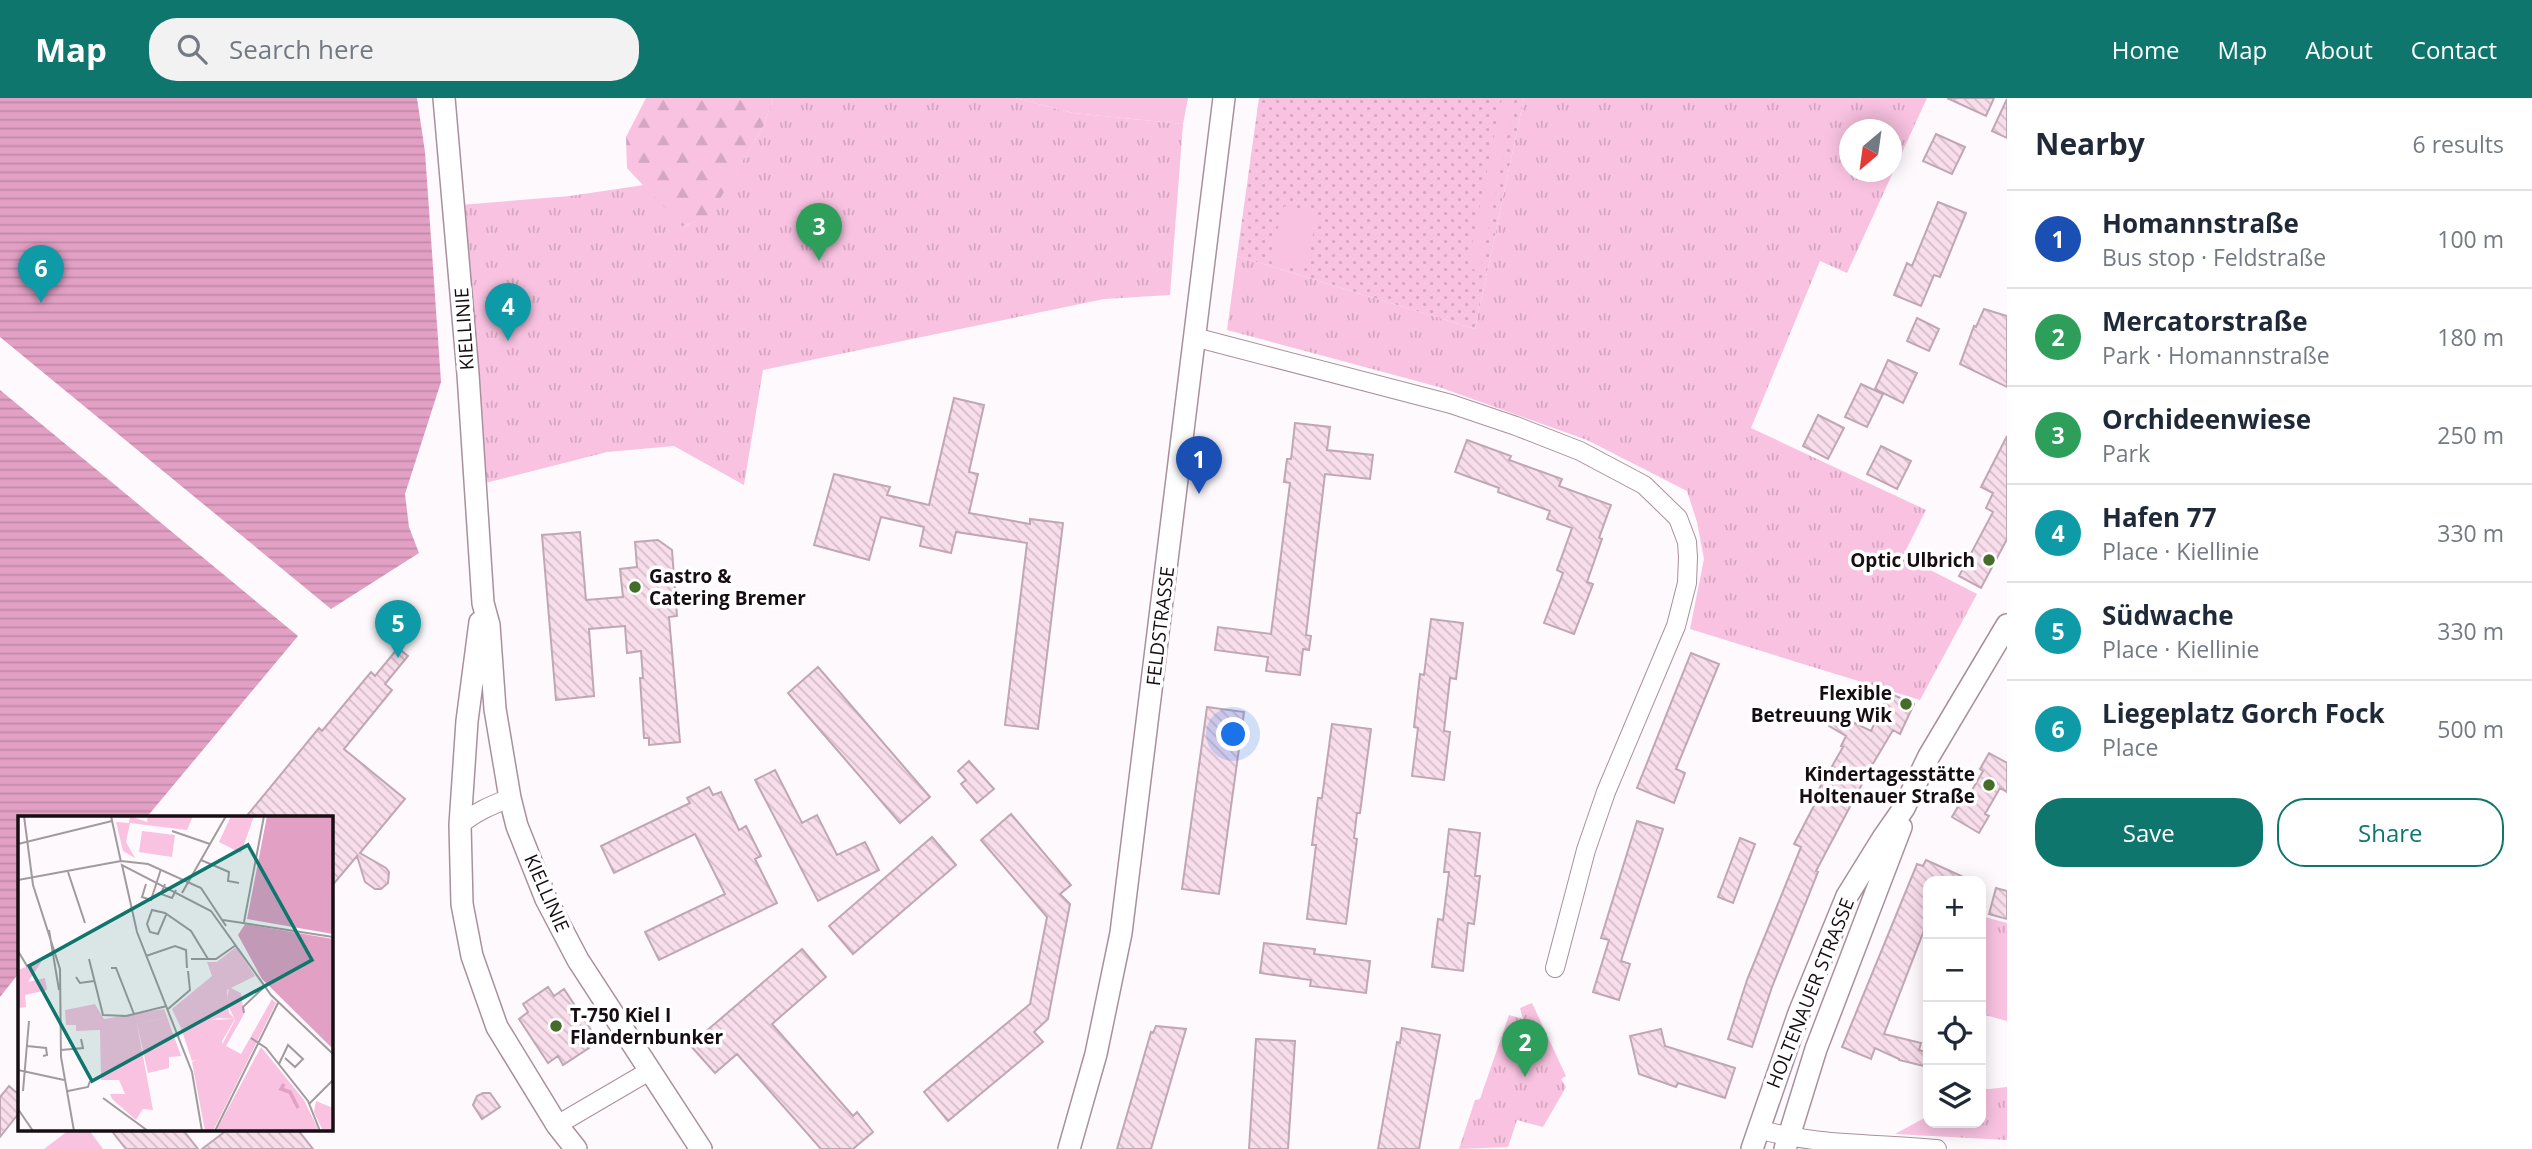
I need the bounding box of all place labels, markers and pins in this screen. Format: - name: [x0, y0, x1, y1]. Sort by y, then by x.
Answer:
- pin: 3: [796, 203, 842, 261]
- pin: 6: [18, 245, 64, 303]
- pin: 4: [485, 283, 531, 341]
- pin: 1: [1176, 436, 1222, 494]
- place label: Optic Ulbrich: [1850, 547, 1975, 573]
- marker: Optic Ulbrich: [1981, 552, 1997, 568]
- place label: Gastro & Catering Bremer: [649, 563, 806, 611]
- marker: Gastro & Catering Bremer: [627, 579, 643, 595]
- pin: 5: [375, 600, 421, 658]
- place label: Flexible Betreuung Wik: [1751, 680, 1892, 728]
- marker: Flexible Betreuung Wik: [1898, 696, 1914, 712]
- place label: Kindertagesstätte Holtenauer Straße: [1799, 761, 1975, 809]
- marker: Kindertagesstätte Holtenauer Straße: [1981, 777, 1997, 793]
- place label: T-750 Kiel I Flandernbunker: [570, 1002, 724, 1050]
- marker: T-750 Kiel I Flandernbunker: [548, 1018, 564, 1034]
- pin: 2: [1502, 1019, 1548, 1077]

